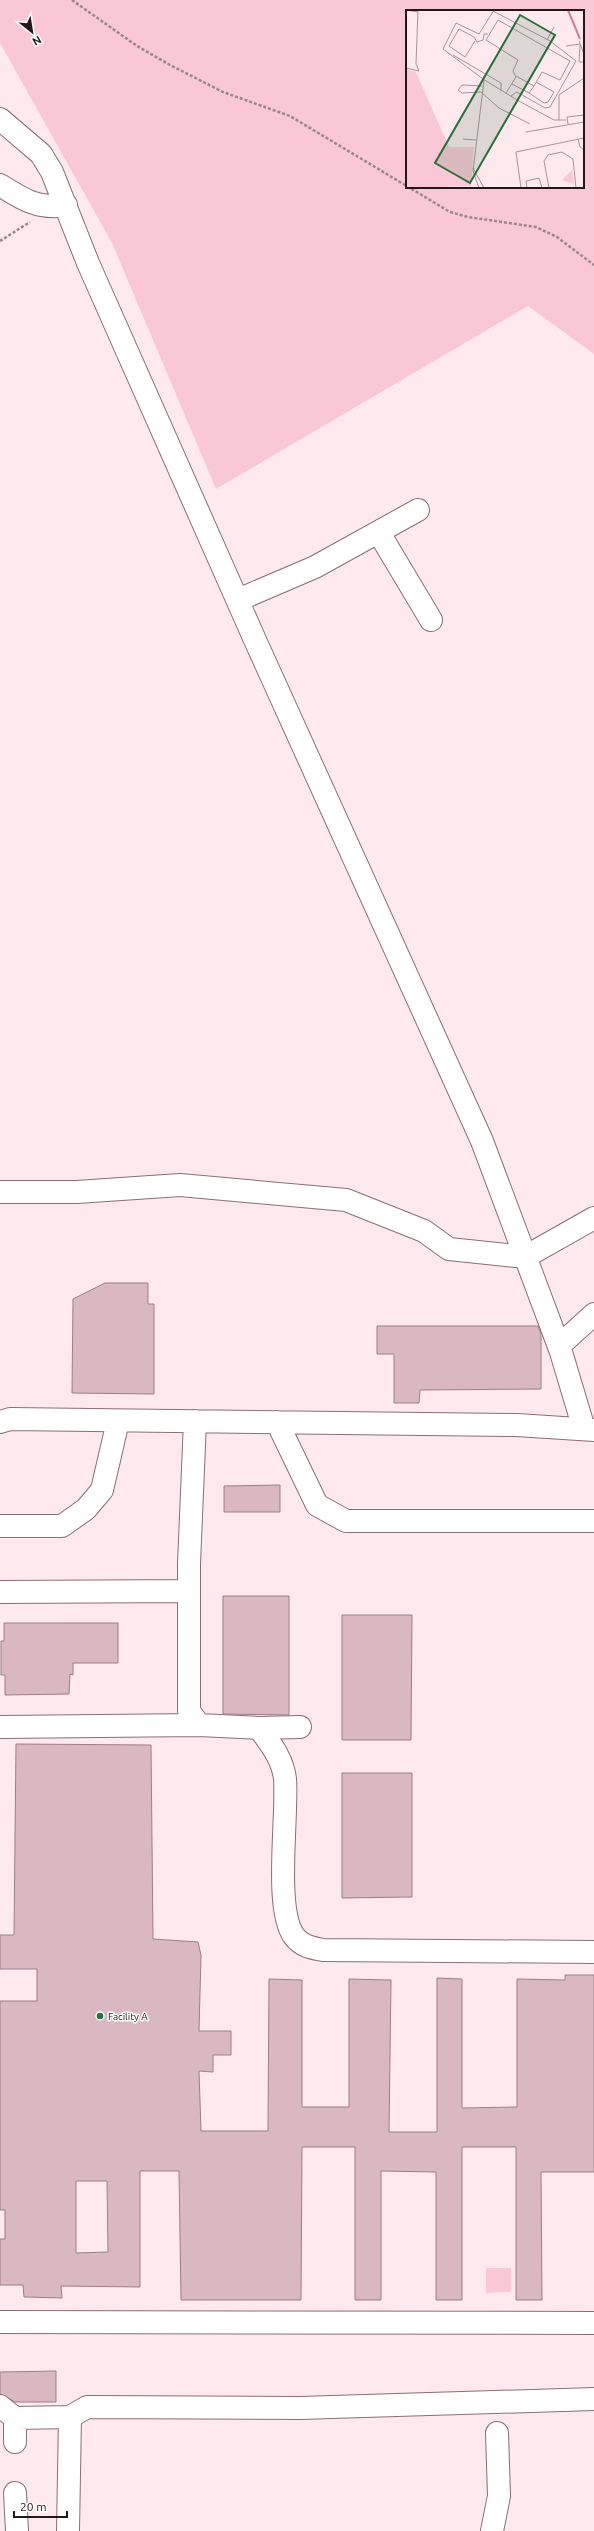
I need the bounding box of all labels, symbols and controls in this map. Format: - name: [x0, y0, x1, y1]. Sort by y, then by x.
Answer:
- inset map: [406, 10, 584, 188]
- north arrow: [12, 12, 52, 52]
- text: N: [30, 33, 44, 48]
- marker: Facility A: [95, 2011, 105, 2021]
- place label: Facility A: [108, 2011, 148, 2022]
- scale bar: [14, 2493, 67, 2519]
- text: 20 m: [20, 2500, 47, 2513]

